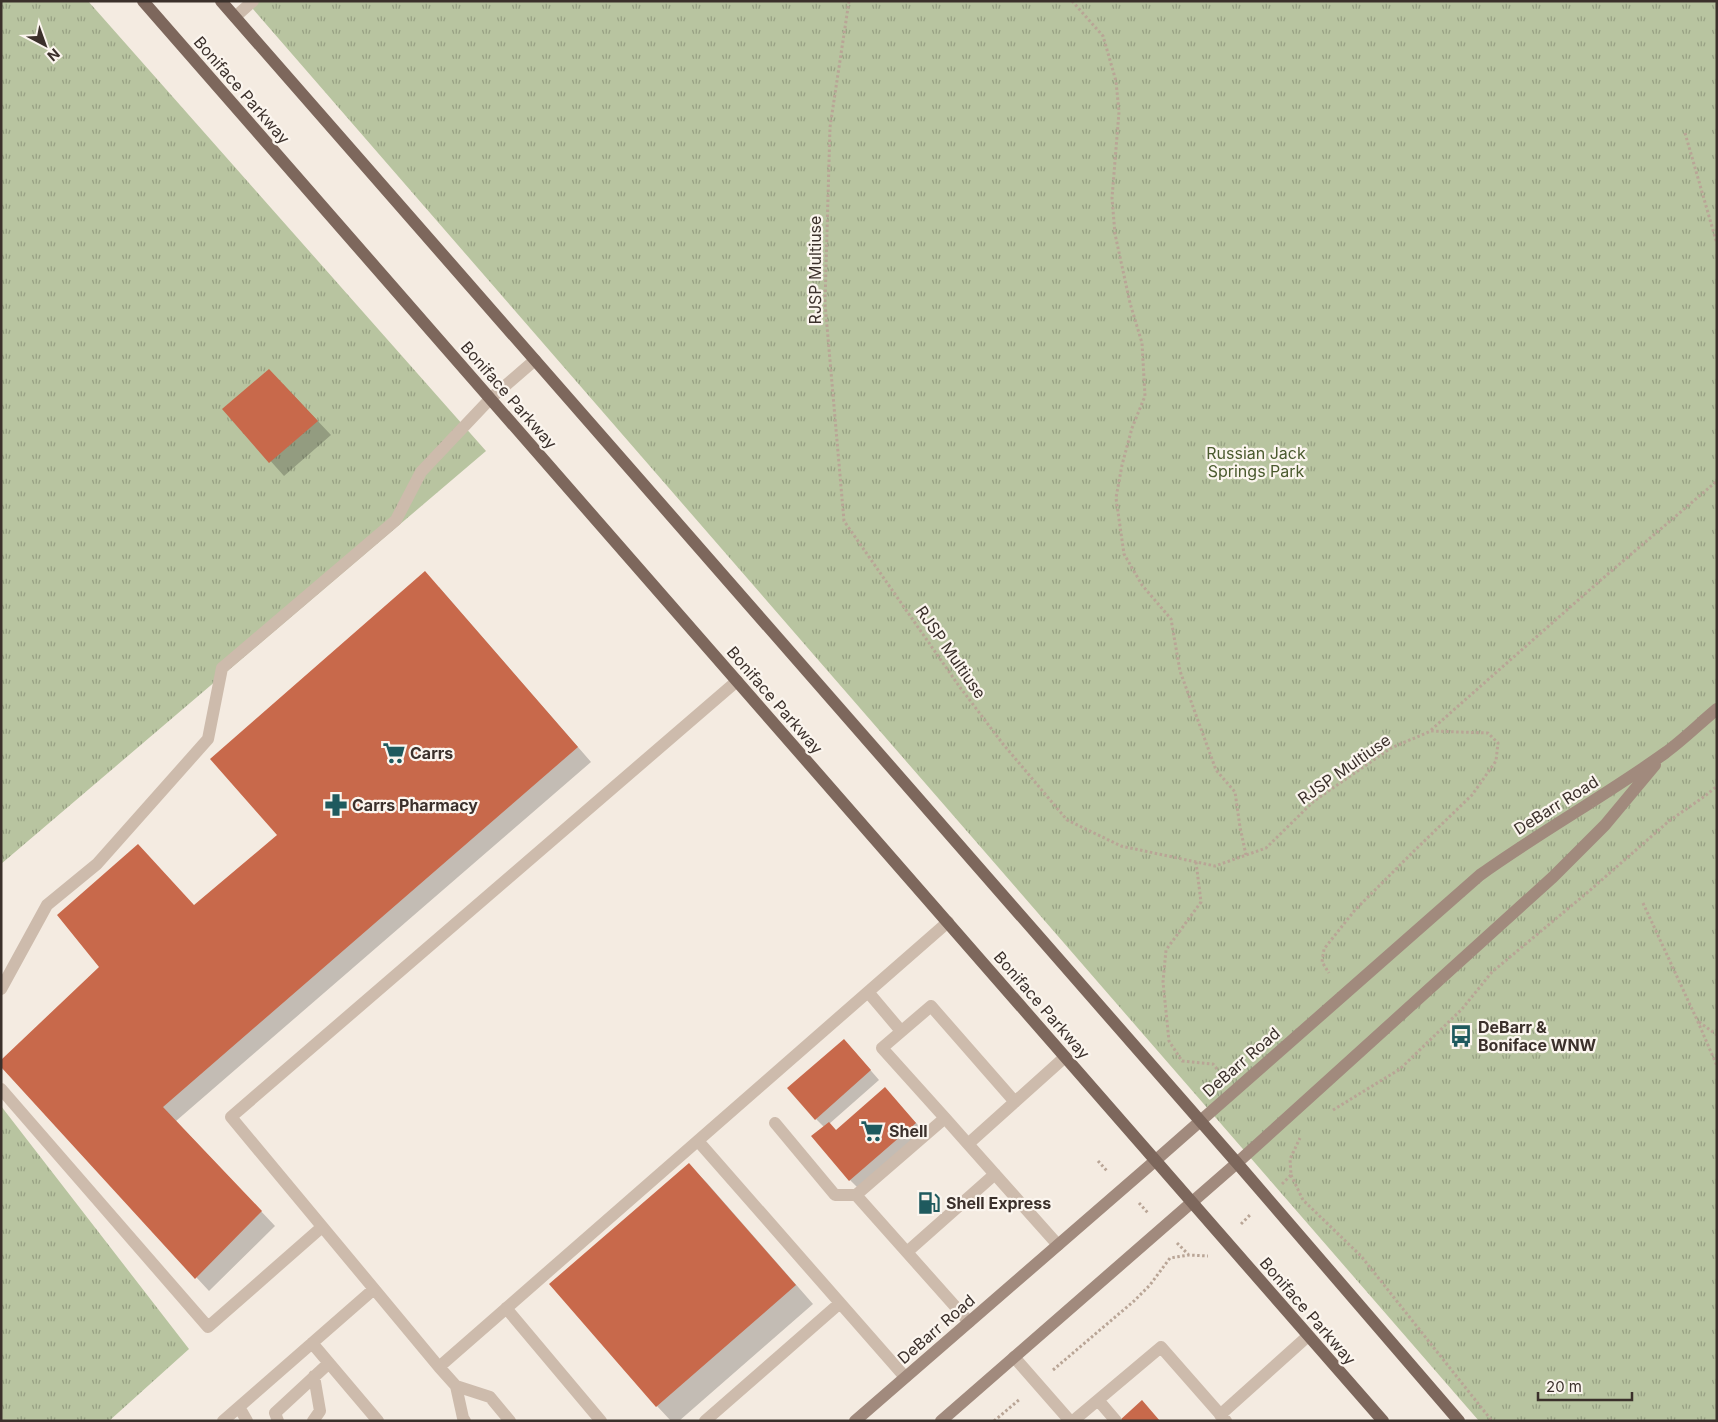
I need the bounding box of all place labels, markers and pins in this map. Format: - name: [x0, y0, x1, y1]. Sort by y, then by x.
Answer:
- supermarket icon: Carrs: [381, 740, 407, 766]
- place label: Carrs: [410, 743, 453, 763]
- pharmacy icon: Carrs Pharmacy: [323, 792, 349, 818]
- place label: Carrs Pharmacy: [352, 795, 478, 815]
- place label: DeBarr & Boniface WNW: [1478, 1017, 1597, 1055]
- bus stop icon: DeBarr & Boniface WNW: [1448, 1023, 1474, 1049]
- supermarket icon: Shell: [859, 1118, 885, 1144]
- place label: Shell: [889, 1121, 928, 1141]
- fuel station icon: Shell Express: [916, 1190, 942, 1216]
- place label: Shell Express: [946, 1193, 1051, 1213]

